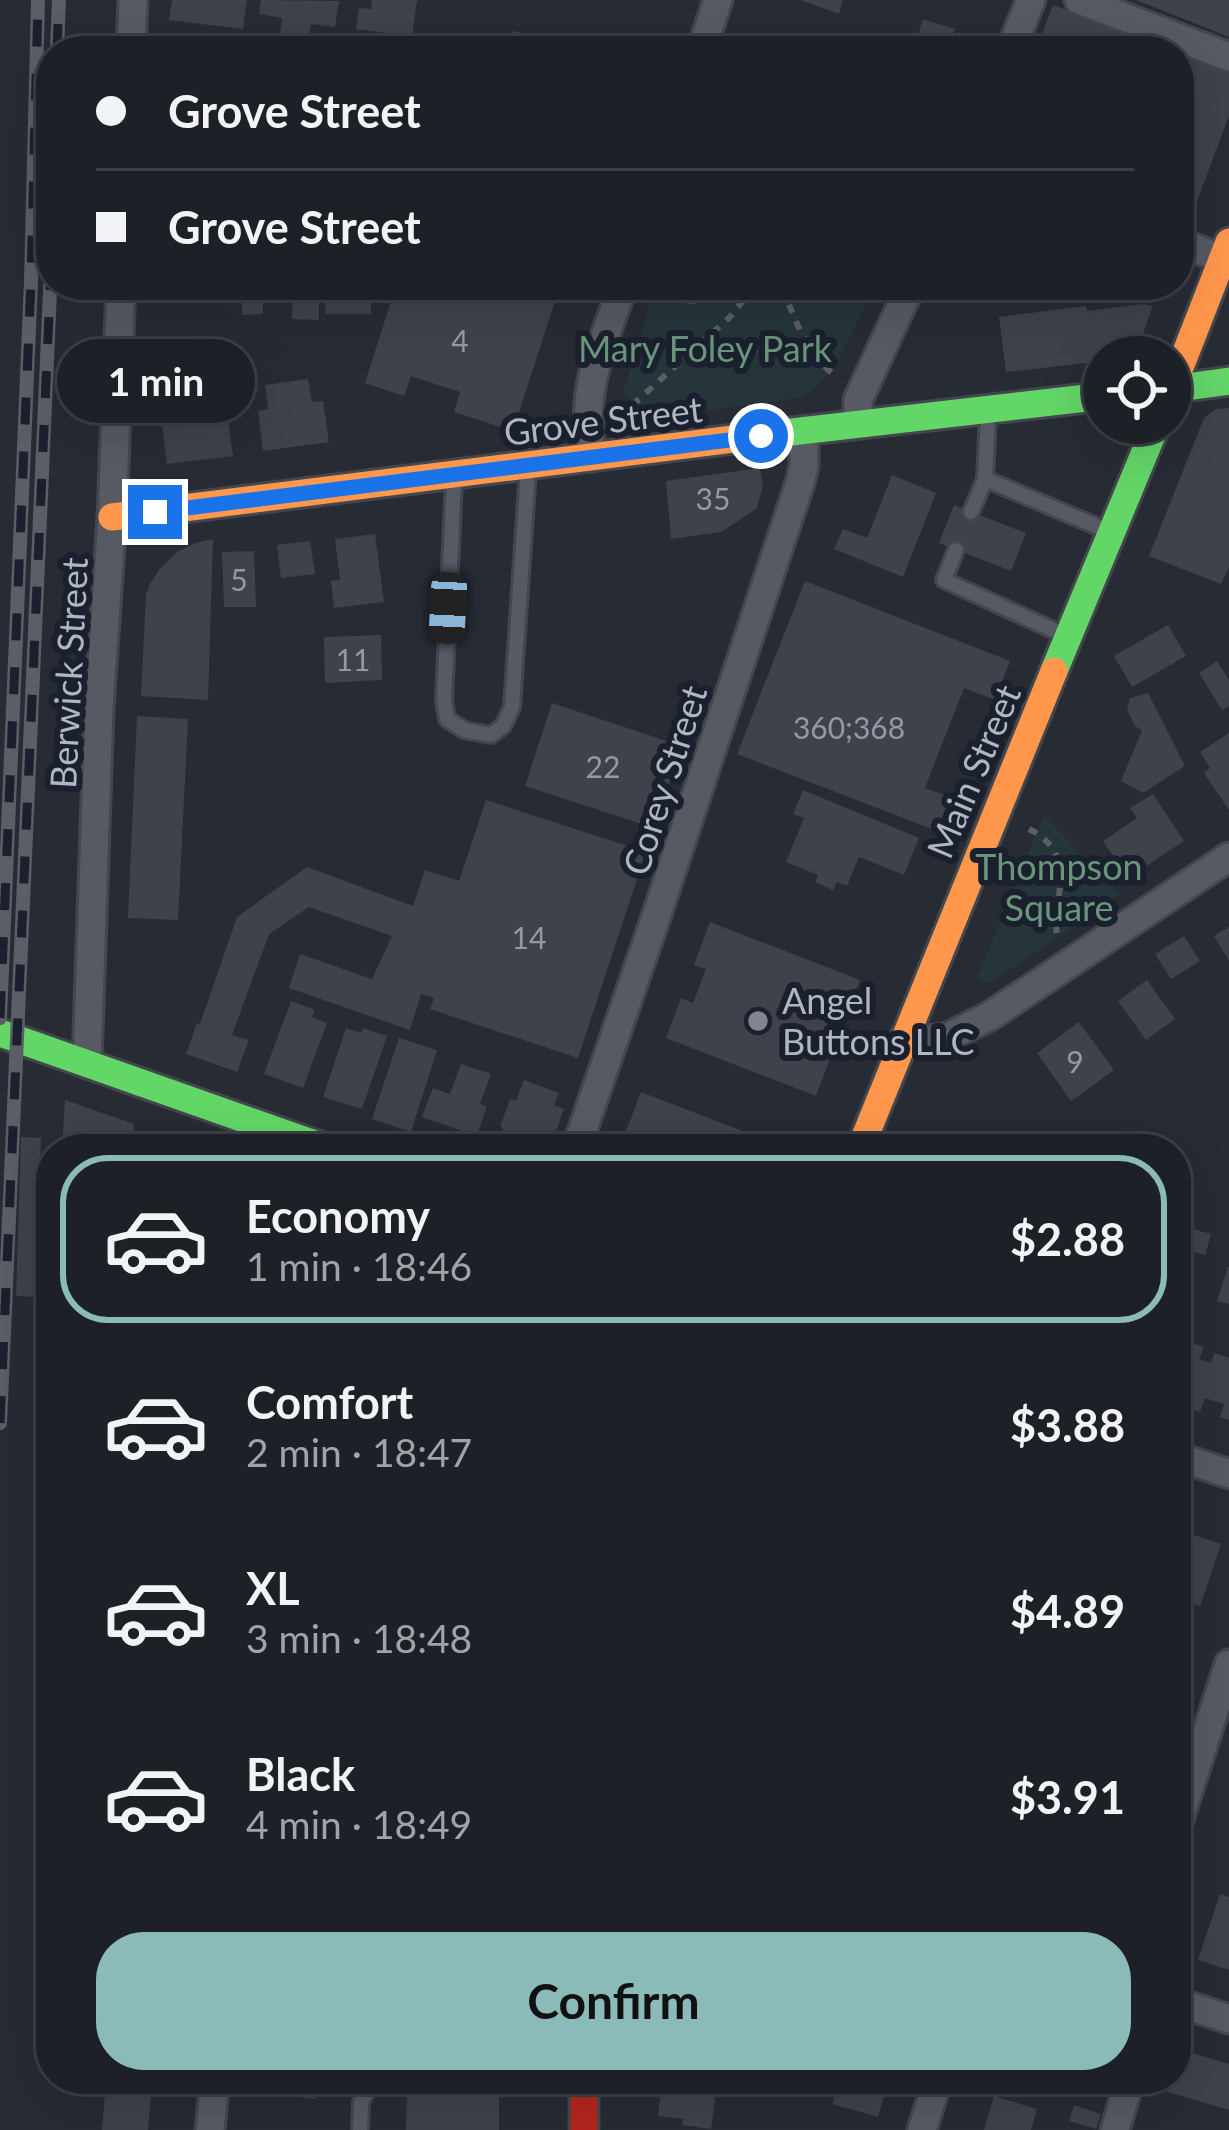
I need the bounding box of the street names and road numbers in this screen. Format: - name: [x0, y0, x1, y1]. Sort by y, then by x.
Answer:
- street label: Grove Street: [501, 386, 705, 454]
- street label: Berwick Street: [40, 556, 96, 790]
- street label: Main Street: [917, 678, 1029, 864]
- street label: Corey Street: [613, 680, 715, 880]

